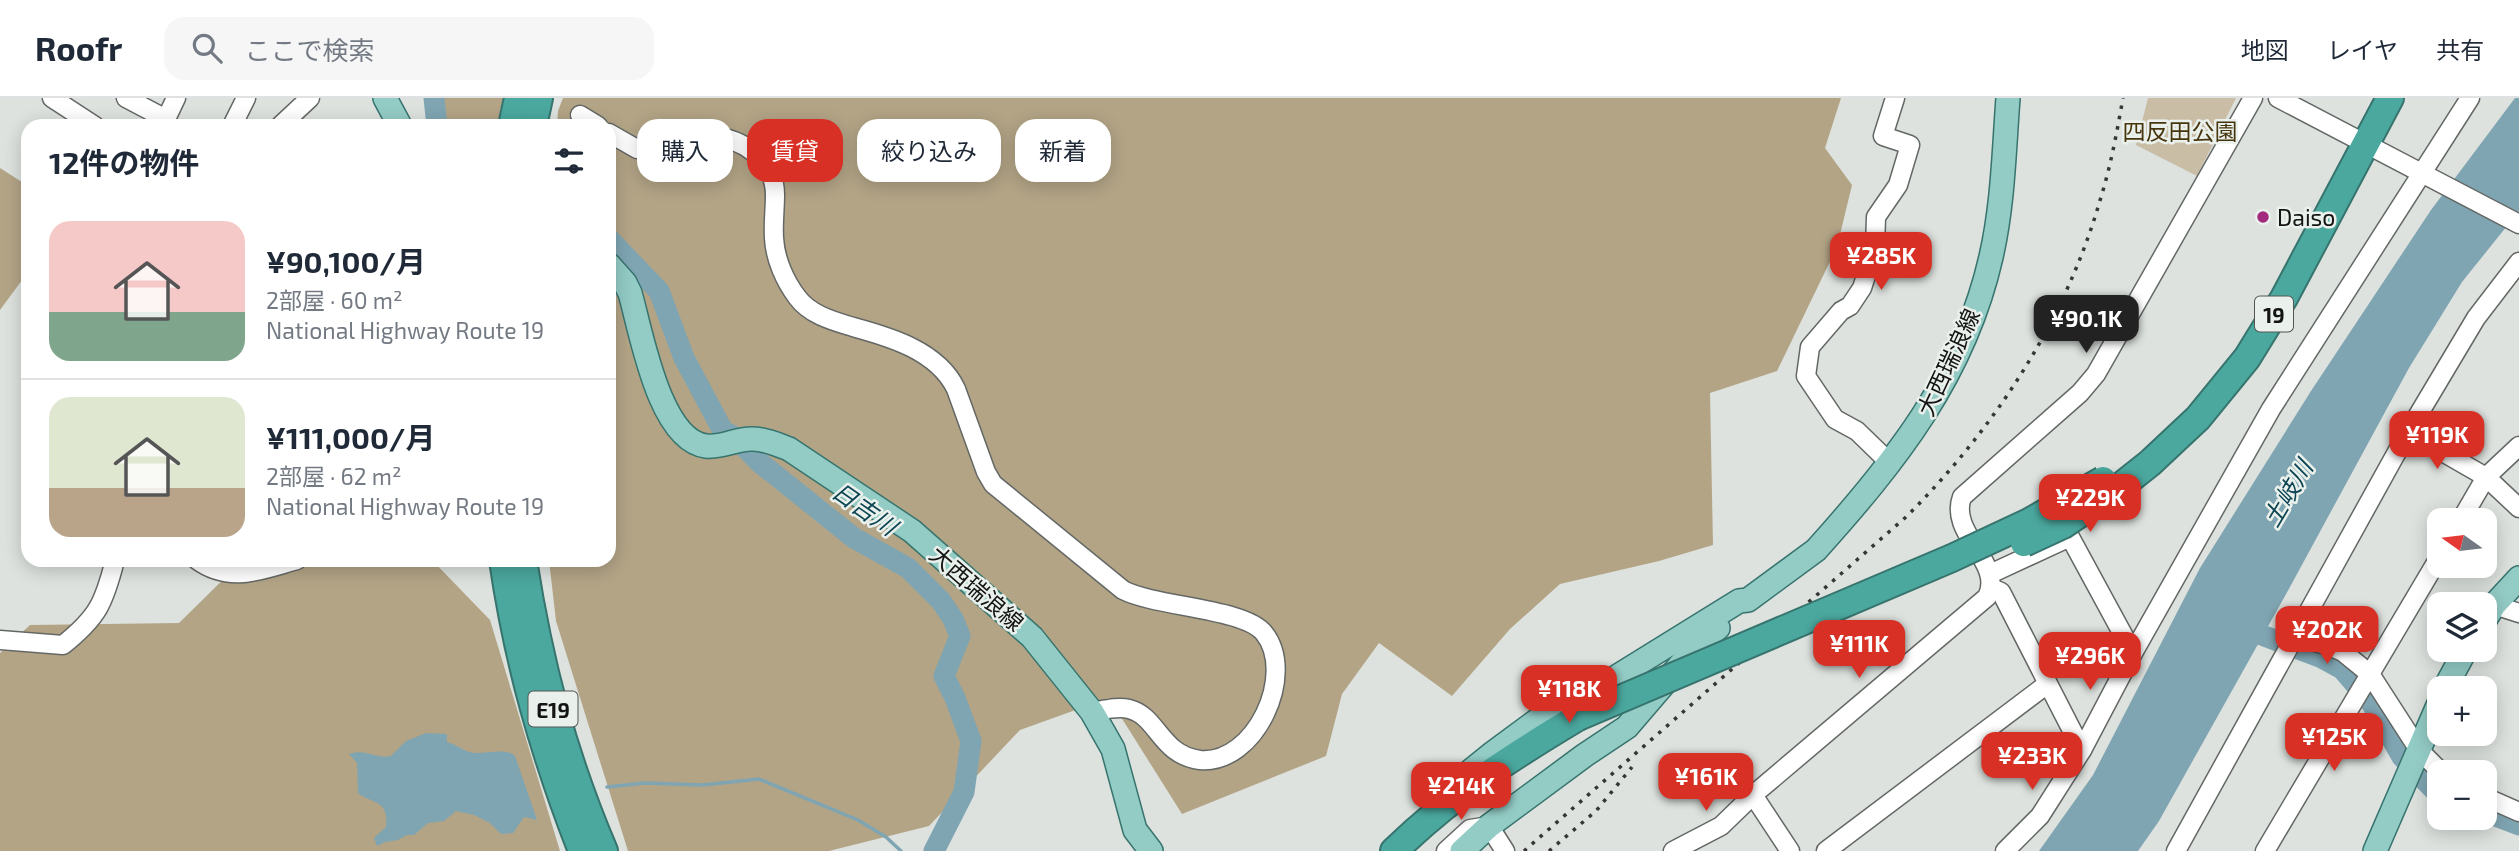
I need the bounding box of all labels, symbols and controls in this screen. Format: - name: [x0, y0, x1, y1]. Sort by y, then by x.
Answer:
- search box: [164, 17, 654, 80]
- text: Roofr: [35, 28, 122, 68]
- icon: search: [188, 29, 226, 67]
- text: ここで検索: [244, 34, 374, 65]
- text: 地図: [2241, 35, 2289, 64]
- text: レイヤ: [2327, 35, 2398, 64]
- text: 共有: [2436, 35, 2484, 64]
- park label: 四反田公園: [2123, 117, 2238, 145]
- chip: 購入: [637, 119, 733, 182]
- chip: 賃貸: [747, 119, 843, 182]
- chip: 絞り込み: [857, 119, 1001, 182]
- chip: 新着: [1015, 119, 1111, 182]
- icon: filters: [550, 142, 588, 180]
- text: 12件の物件: [49, 144, 199, 180]
- place label: Daiso: [2277, 203, 2335, 231]
- marker: Daiso: [2255, 209, 2271, 225]
- pin: ¥285K: [1832, 232, 1930, 292]
- text: ¥285K: [1846, 241, 1916, 269]
- text: ¥90,100/月: [266, 243, 426, 279]
- icon: home: [105, 249, 189, 333]
- text: 2部屋 · 60 m²: [266, 286, 402, 314]
- pin: ¥90.1K: [2029, 296, 2143, 355]
- road number: 19: [2255, 296, 2293, 332]
- street label: 大西瑞浪線: [1911, 304, 1985, 420]
- text: ¥90.1K: [2050, 304, 2122, 332]
- text: National Highway Route 19: [266, 316, 544, 344]
- pin: ¥119K: [2388, 412, 2486, 471]
- text: ¥111,000/月: [266, 419, 435, 455]
- text: ¥119K: [2405, 420, 2469, 448]
- icon: home: [105, 425, 189, 509]
- water label: 土岐川: [2256, 452, 2320, 531]
- text: 2部屋 · 62 m²: [266, 462, 402, 490]
- pin: ¥229K: [2041, 474, 2139, 534]
- water label: 日吉川: [827, 475, 905, 542]
- text: ¥229K: [2055, 483, 2125, 511]
- text: National Highway Route 19: [266, 492, 544, 520]
- north arrow: [2427, 508, 2497, 578]
- map controls: [2427, 508, 2497, 830]
- street label: 大西瑞浪線: [924, 540, 1030, 636]
- button: layers: [2427, 592, 2497, 662]
- pin: ¥202K: [2278, 606, 2376, 666]
- text: ¥202K: [2291, 615, 2363, 643]
- pin: ¥111K: [1810, 620, 1908, 680]
- text: ¥111K: [1829, 629, 1889, 657]
- pin: ¥296K: [2041, 632, 2139, 692]
- text: ¥296K: [2055, 641, 2125, 669]
- pin: ¥118K: [1520, 666, 1618, 725]
- text: ¥118K: [1537, 674, 1601, 702]
- button: +: [2427, 676, 2497, 746]
- road number: E19: [528, 692, 578, 726]
- pin: ¥125K: [2285, 714, 2383, 773]
- text: ¥125K: [2301, 722, 2367, 750]
- pin: ¥233K: [1983, 732, 2081, 792]
- text: ¥233K: [1997, 741, 2067, 769]
- pin: ¥161K: [1657, 754, 1755, 813]
- button: −: [2427, 760, 2497, 830]
- pin: ¥214K: [1412, 762, 1510, 822]
- text: ¥161K: [1674, 762, 1738, 790]
- text: ¥214K: [1427, 771, 1495, 799]

